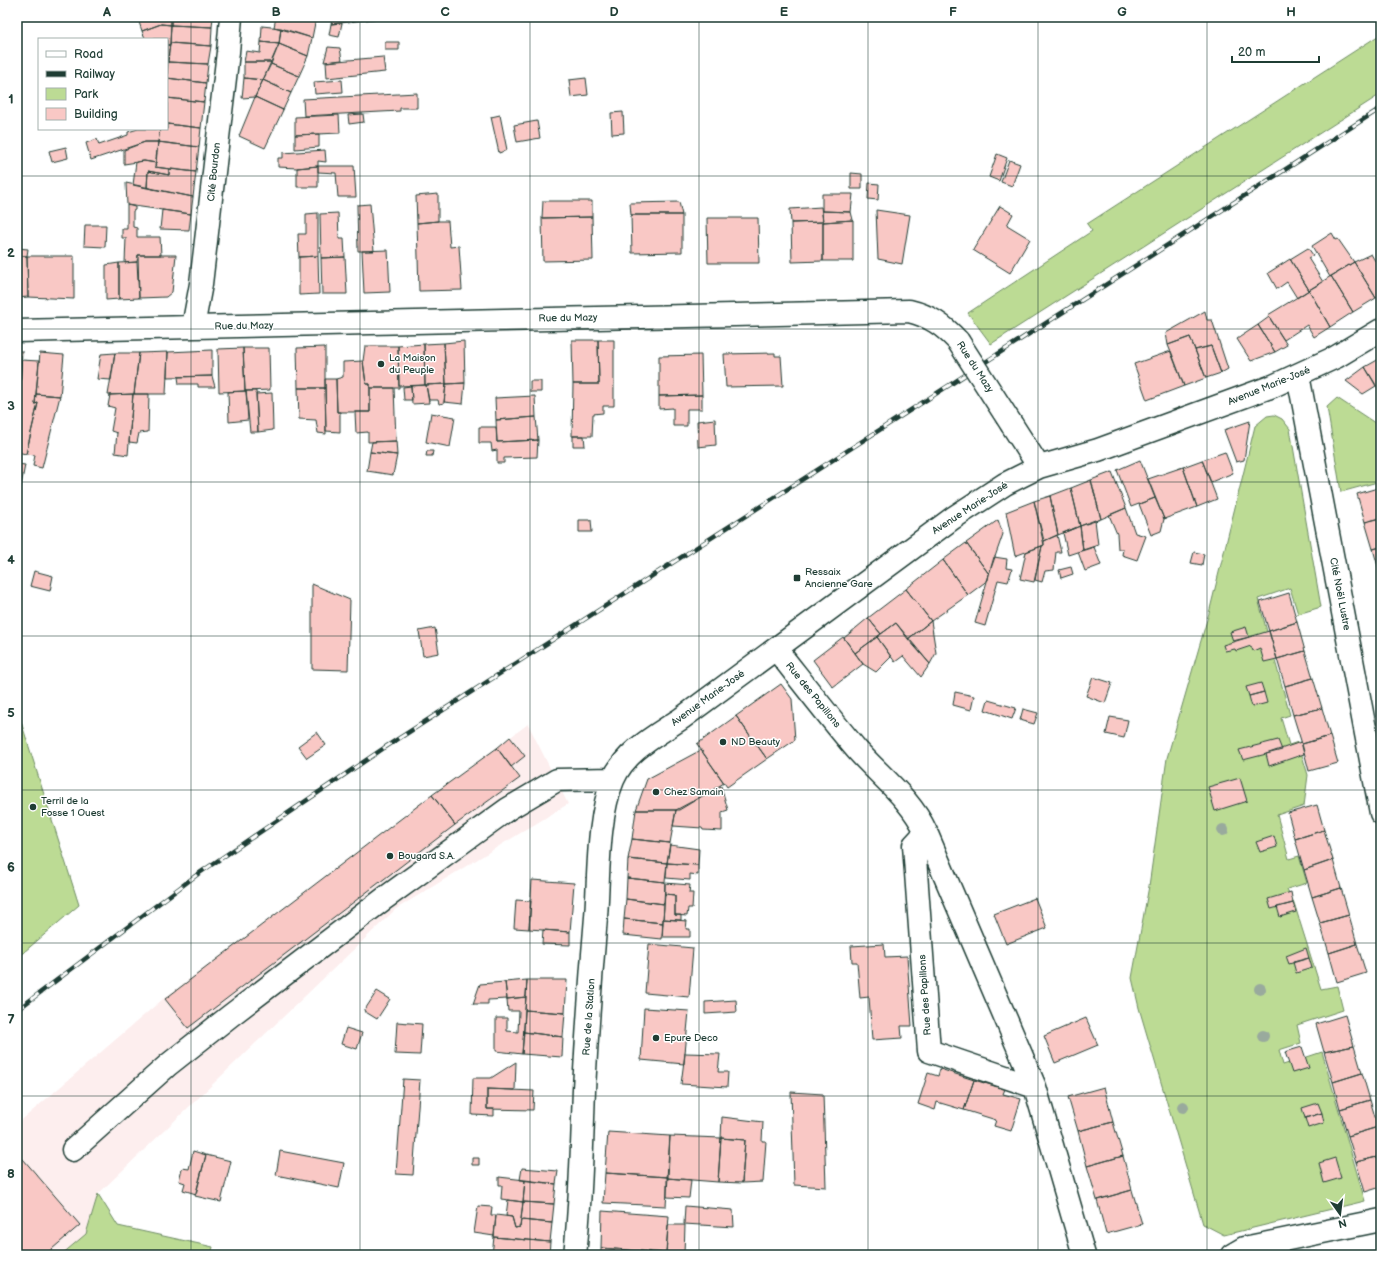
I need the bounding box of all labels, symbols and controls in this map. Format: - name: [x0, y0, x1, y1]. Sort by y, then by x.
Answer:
- text: A: [102, 4, 111, 20]
- text: B: [271, 4, 281, 20]
- text: C: [440, 4, 450, 20]
- text: D: [609, 4, 619, 20]
- text: E: [780, 4, 789, 20]
- text: F: [949, 4, 957, 20]
- text: G: [1117, 4, 1127, 20]
- text: H: [1286, 4, 1296, 20]
- legend: [38, 38, 168, 130]
- scale bar: [1232, 38, 1319, 64]
- text: 20 m: [1238, 45, 1265, 60]
- text: Road: [74, 47, 103, 62]
- text: Railway: [74, 67, 116, 82]
- text: Park: [74, 87, 98, 102]
- text: 1: [8, 91, 14, 107]
- text: Building: [74, 107, 118, 122]
- street label: Cité Bourdon: [205, 141, 223, 202]
- text: 2: [7, 245, 15, 261]
- street label: Rue du Mazy: [538, 311, 598, 325]
- street label: Rue du Mazy: [214, 319, 274, 333]
- street label: Rue du Mazy: [954, 339, 996, 395]
- place label: La Maison du Peuple: [389, 352, 436, 376]
- marker: La Maison du Peuple: [376, 359, 386, 369]
- street label: Avenue Marie-José: [1226, 364, 1312, 408]
- text: 3: [7, 398, 15, 414]
- street label: Avenue Marie-José: [930, 479, 1010, 537]
- text: 4: [7, 552, 15, 568]
- street label: Cité Noël Lustre: [1327, 557, 1353, 631]
- place label: Ressaix Ancienne Gare: [805, 566, 873, 590]
- marker: Ressaix Ancienne Gare: [792, 573, 802, 583]
- street label: Rue des Papillons: [783, 660, 843, 730]
- street label: Avenue Marie-José: [669, 667, 747, 729]
- text: 5: [7, 705, 15, 721]
- place label: ND Beauty: [731, 736, 781, 748]
- marker: ND Beauty: [718, 737, 728, 747]
- place label: Chez Samain: [664, 786, 724, 798]
- marker: Chez Samain: [651, 787, 661, 797]
- place label: Terril de la Fosse 1 Ouest: [41, 795, 105, 819]
- marker: Terril de la Fosse 1 Ouest: [28, 802, 38, 812]
- place label: Bougard S.A.: [398, 850, 455, 862]
- marker: Bougard S.A.: [385, 851, 395, 861]
- text: 6: [7, 859, 15, 875]
- street label: Rue des Papillons: [916, 954, 934, 1036]
- street label: Rue de la Station: [580, 978, 598, 1056]
- text: 7: [7, 1012, 15, 1028]
- place label: Epure Deco: [664, 1032, 718, 1044]
- marker: Epure Deco: [651, 1033, 661, 1043]
- text: 8: [7, 1166, 15, 1182]
- north arrow: [1320, 1194, 1360, 1234]
- text: N: [1337, 1216, 1348, 1231]

